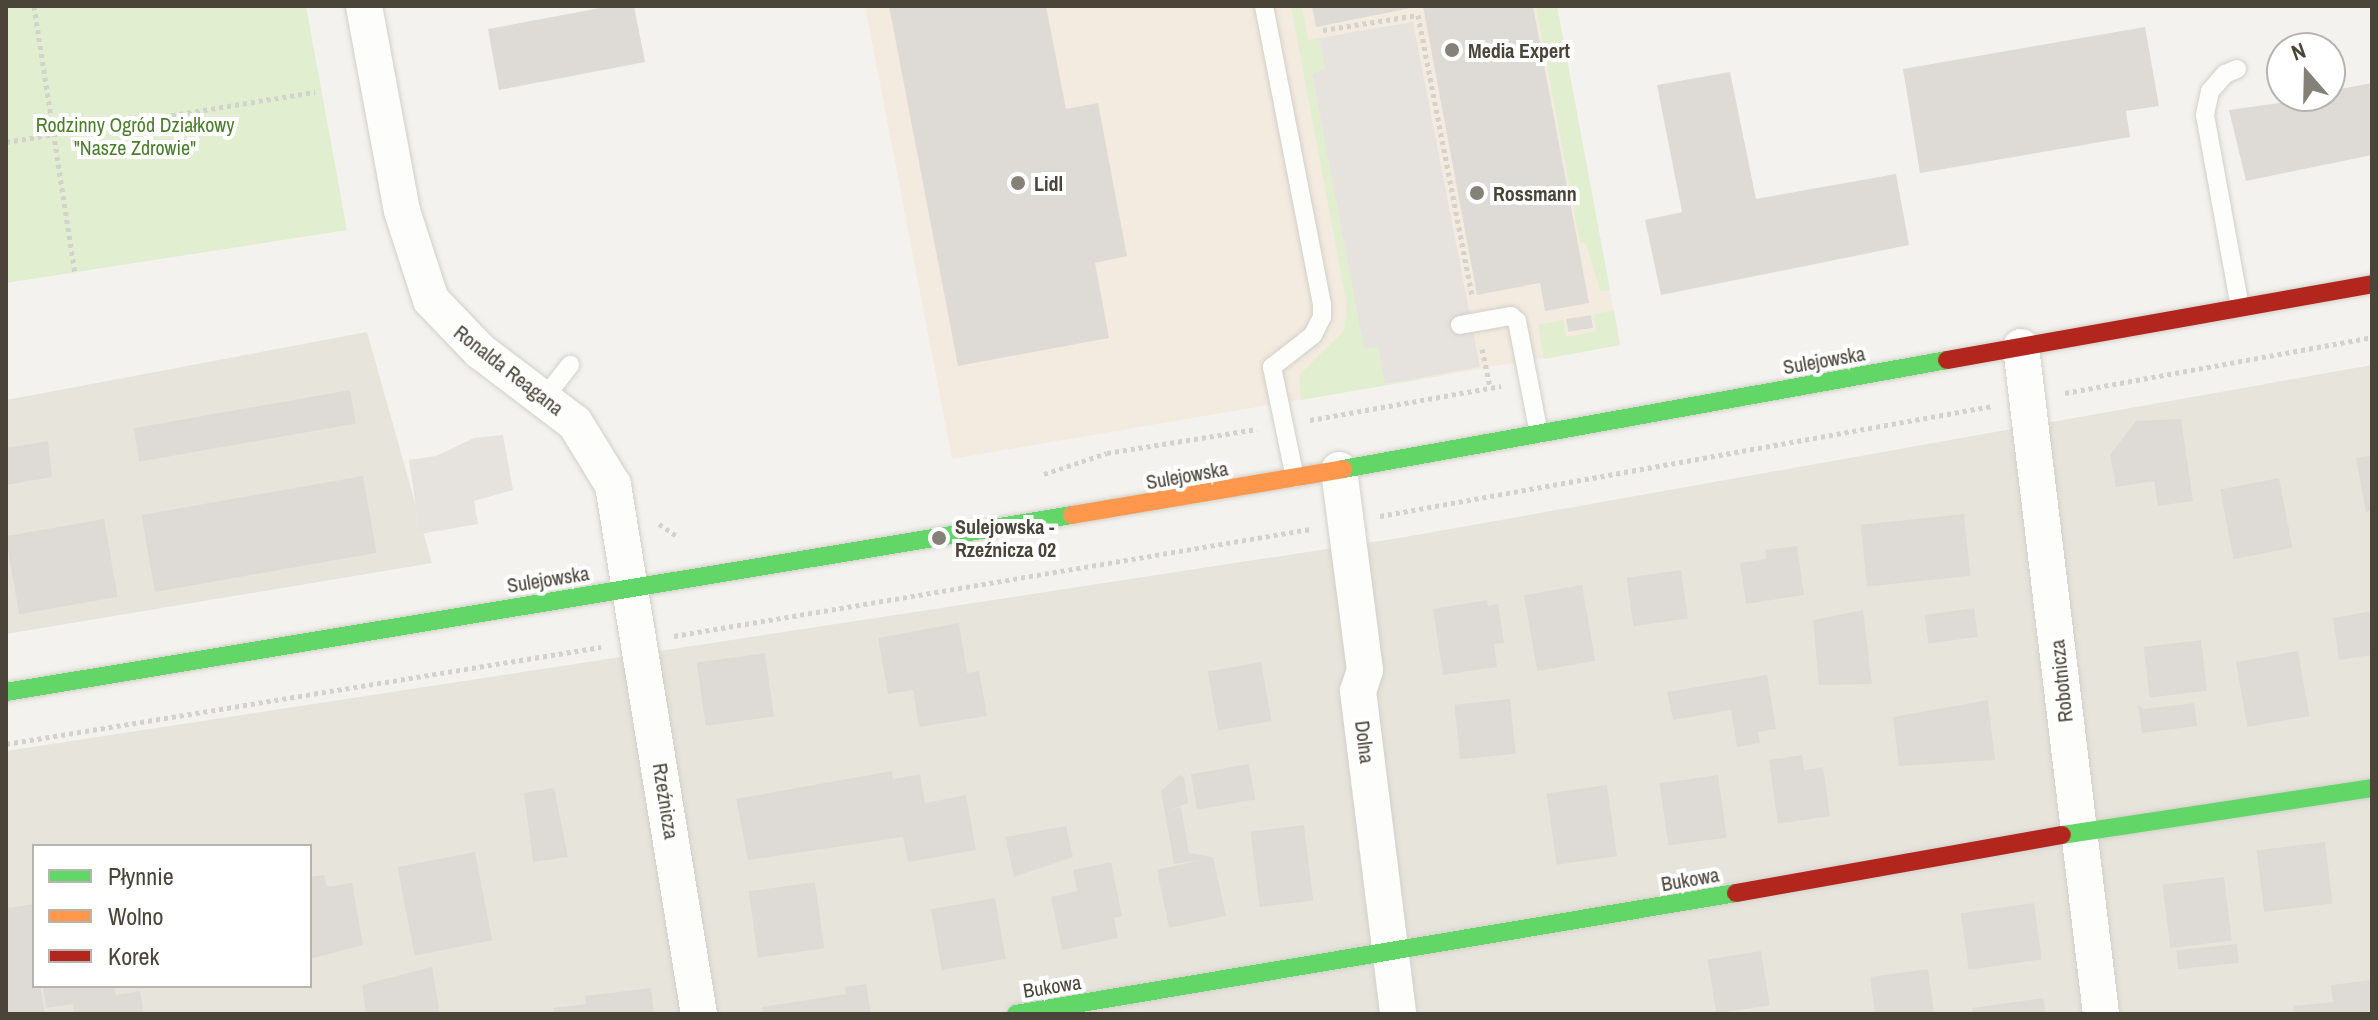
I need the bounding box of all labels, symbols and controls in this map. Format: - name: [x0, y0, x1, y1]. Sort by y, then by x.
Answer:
- north arrow: [2266, 32, 2346, 112]
- text: N: [2287, 35, 2310, 68]
- place label: Media Expert: [1468, 38, 1570, 62]
- marker: Media Expert: [1443, 41, 1461, 59]
- park label: Rodzinny Ogród Działkowy "Nasze Zdrowie": [36, 112, 234, 159]
- place label: Lidl: [1034, 171, 1063, 195]
- marker: Lidl: [1009, 174, 1027, 192]
- place label: Rossmann: [1493, 181, 1577, 205]
- marker: Rossmann: [1468, 184, 1486, 202]
- street label: Ronalda Reagana: [450, 320, 568, 420]
- street label: Sulejowska: [1781, 341, 1867, 379]
- street label: Sulejowska: [1144, 456, 1230, 494]
- place label: Sulejowska - Rzeźnicza 02: [955, 514, 1056, 561]
- marker: Sulejowska - Rzeźnicza 02: [930, 529, 948, 547]
- street label: Sulejowska: [505, 561, 591, 597]
- street label: Robotnicza: [2045, 638, 2077, 724]
- street label: Dolna: [1350, 719, 1380, 765]
- street label: Rzeźnicza: [648, 761, 684, 841]
- legend: [32, 844, 312, 988]
- text: Płynnie: [108, 860, 174, 892]
- street label: Bukowa: [1659, 862, 1721, 896]
- text: Wolno: [108, 900, 163, 932]
- text: Korek: [108, 940, 159, 972]
- street label: Bukowa: [1021, 970, 1083, 1002]

